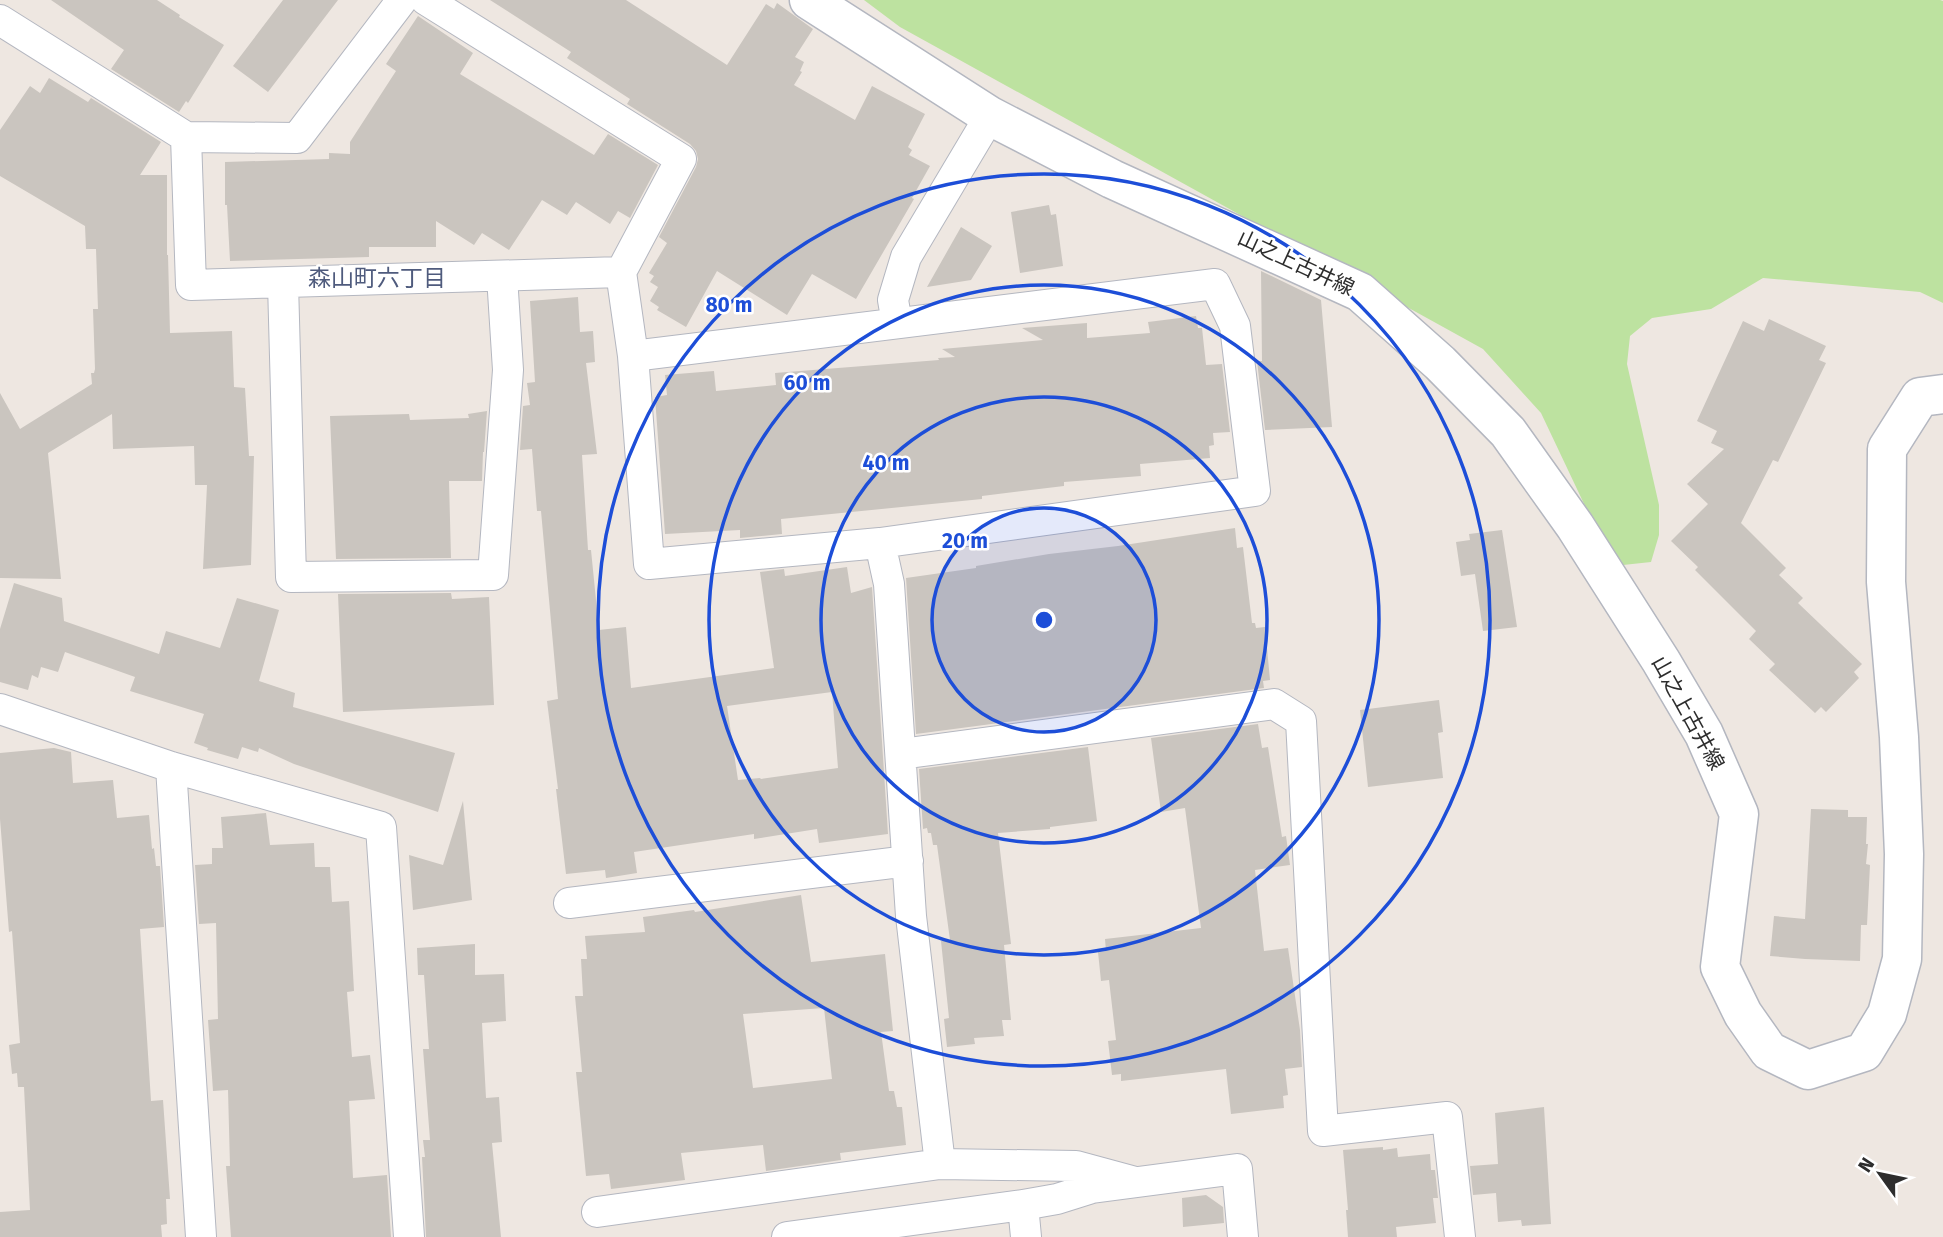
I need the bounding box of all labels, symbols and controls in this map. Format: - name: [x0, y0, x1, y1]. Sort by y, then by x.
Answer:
- street label: 山之上古井線: [1233, 225, 1359, 301]
- district label: 森山町六丁目: [308, 264, 446, 292]
- text: 80 m: [705, 292, 753, 318]
- text: 60 m: [784, 370, 830, 396]
- text: 40 m: [863, 450, 909, 476]
- text: 20 m: [942, 528, 988, 554]
- centre of rings: [1032, 608, 1056, 632]
- street label: 山之上古井線: [1646, 652, 1730, 774]
- north arrow: [1845, 1139, 1915, 1209]
- text: N: [1853, 1153, 1879, 1177]

